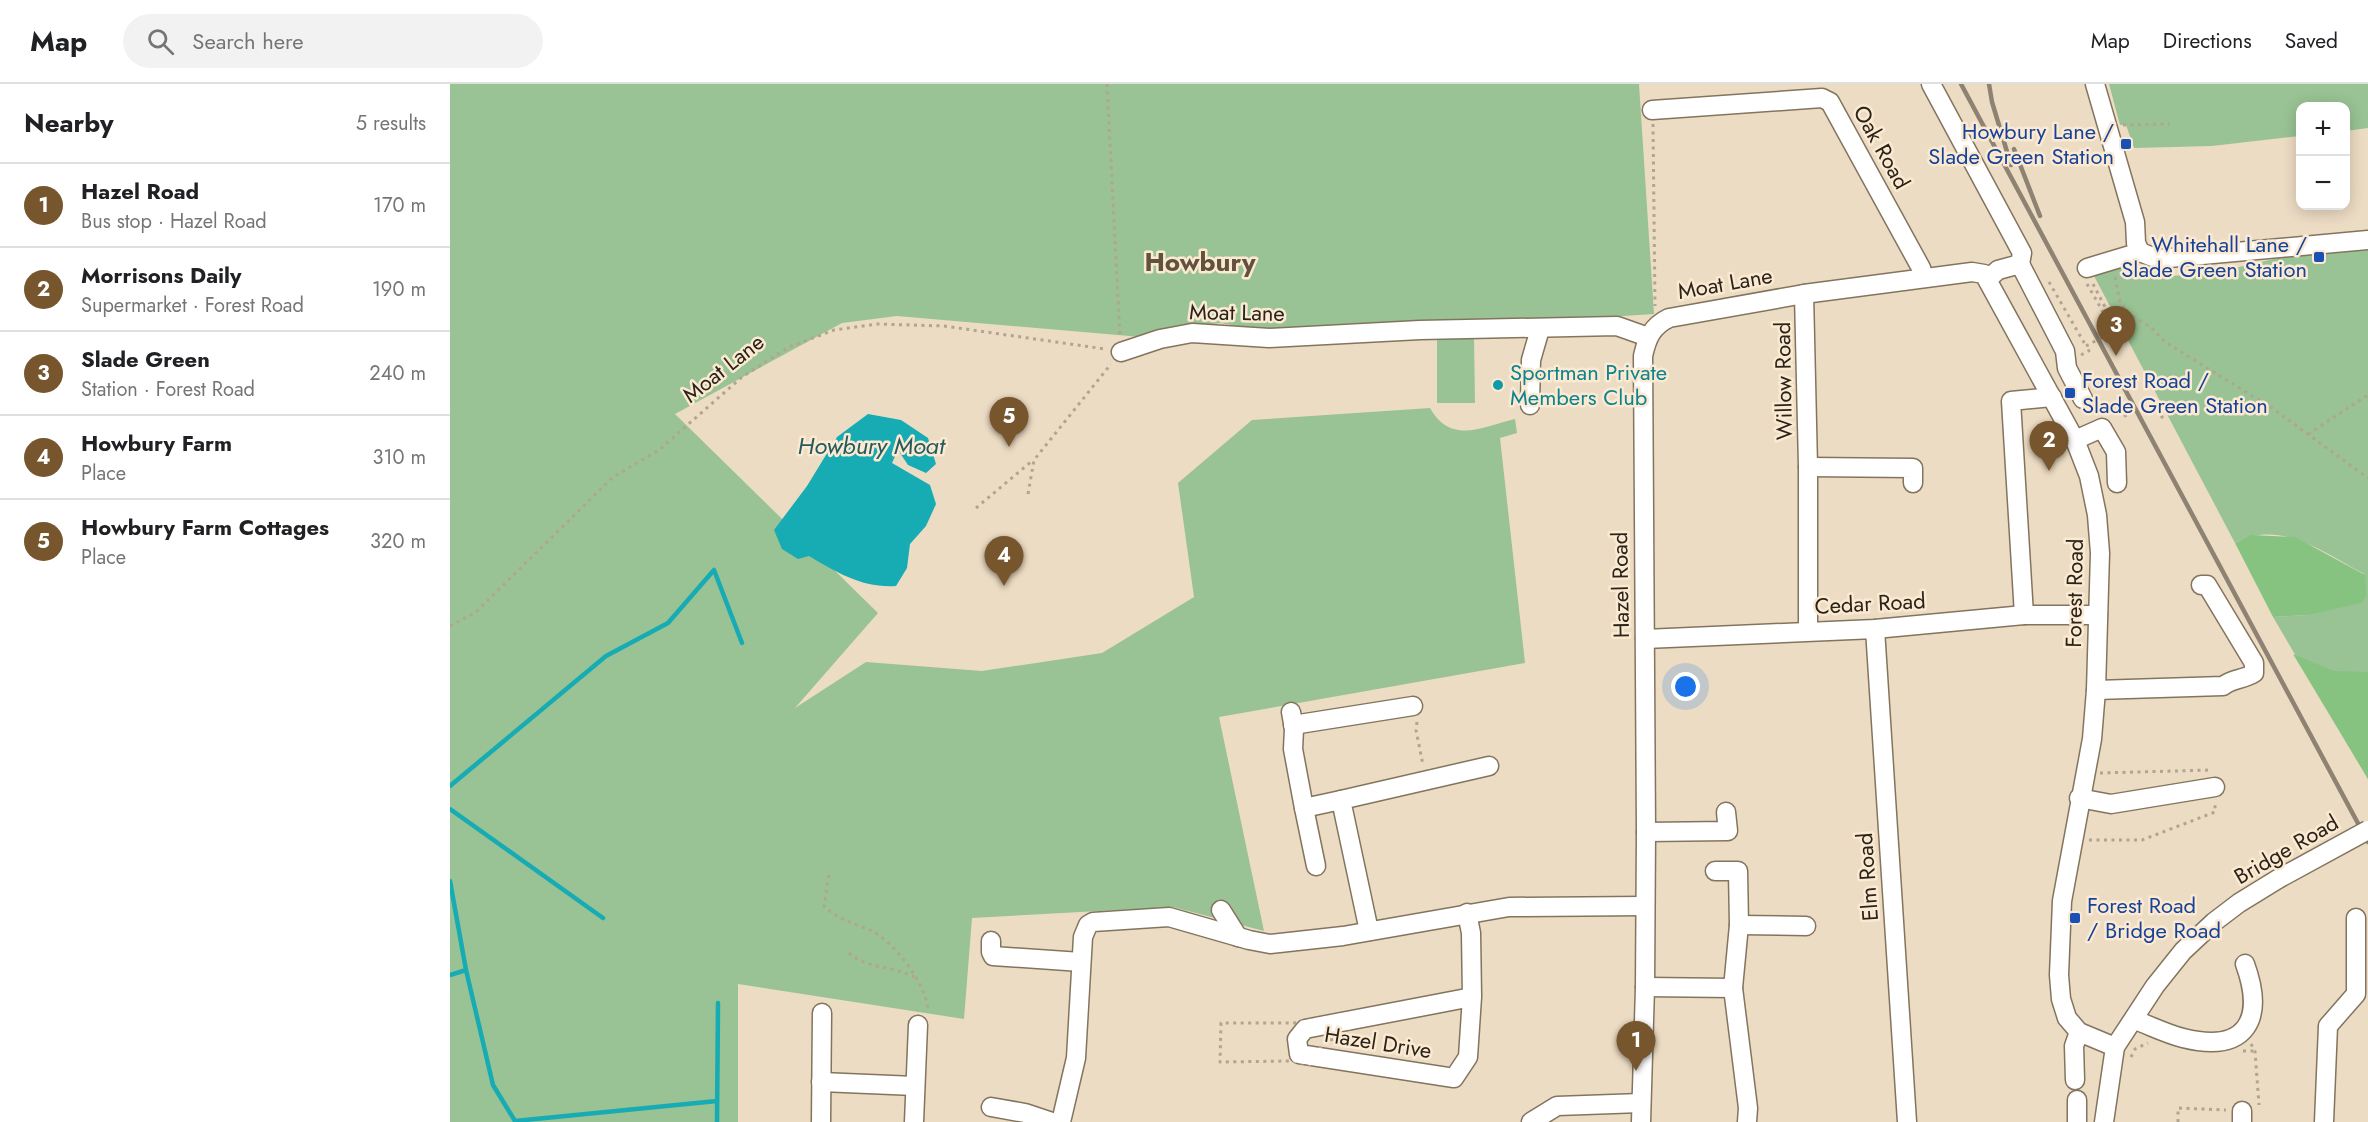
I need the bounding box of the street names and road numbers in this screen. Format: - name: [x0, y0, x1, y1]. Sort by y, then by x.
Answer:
- street label: Oak Road: [1846, 99, 1918, 195]
- street label: Moat Lane: [1675, 259, 1775, 307]
- street label: Moat Lane: [1189, 295, 1285, 329]
- street label: Willow Road: [1766, 322, 1800, 440]
- street label: Moat Lane: [675, 326, 771, 410]
- street label: Hazel Road: [1603, 531, 1637, 639]
- street label: Forest Road: [2057, 538, 2091, 648]
- street label: Cedar Road: [1814, 584, 1926, 622]
- street label: Bridge Road: [2228, 806, 2344, 892]
- street label: Elm Road: [1848, 832, 1886, 922]
- street label: Hazel Drive: [1322, 1018, 1434, 1066]

